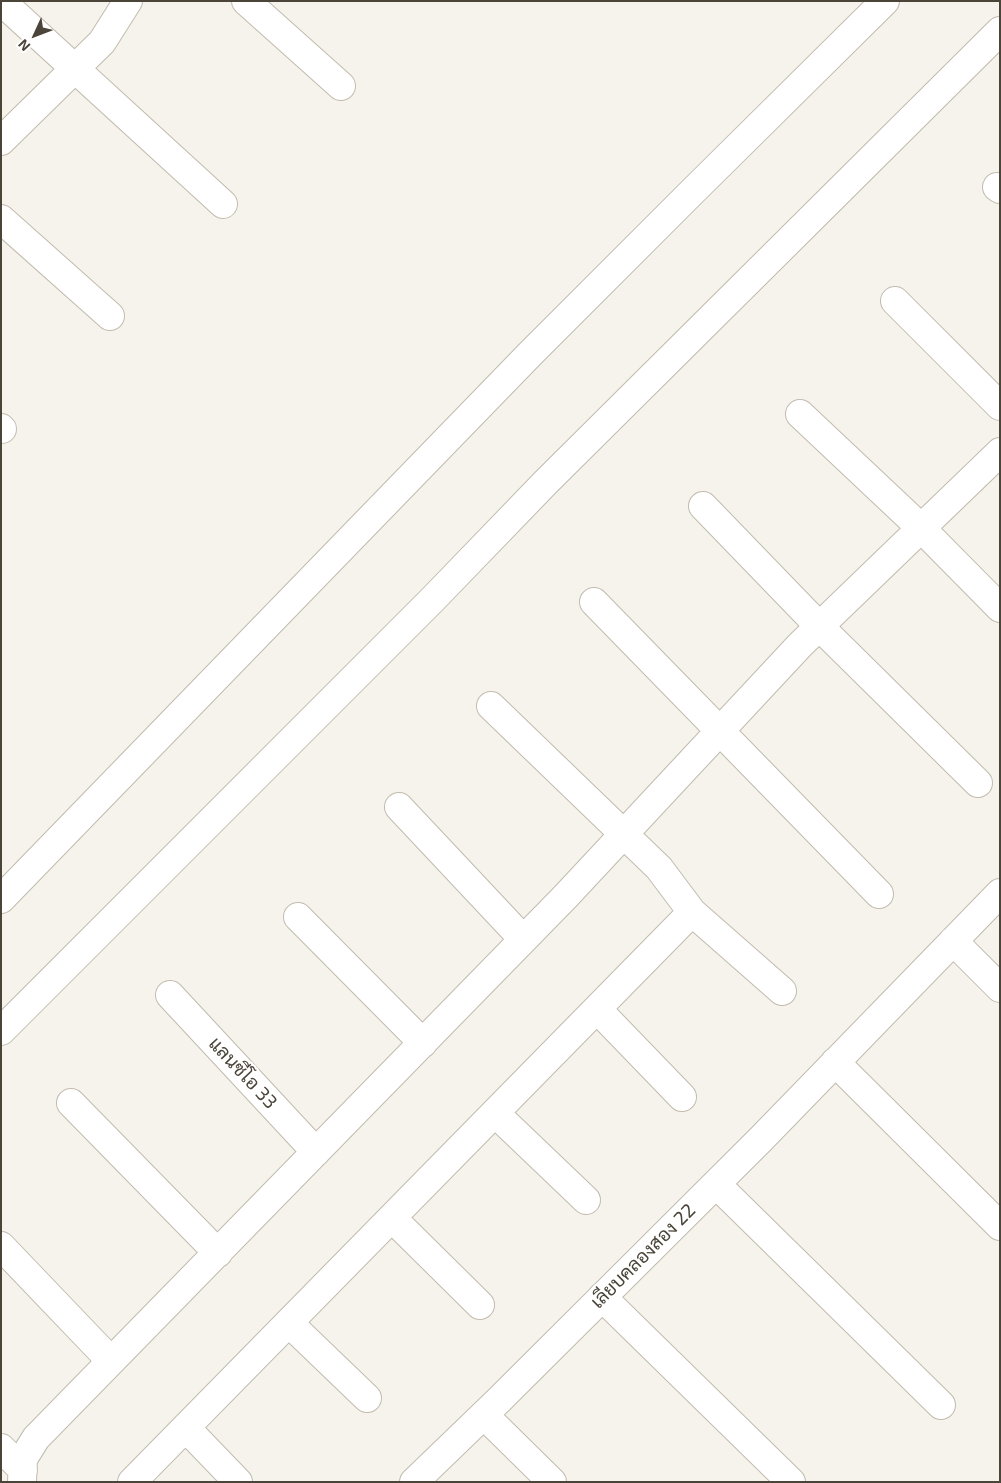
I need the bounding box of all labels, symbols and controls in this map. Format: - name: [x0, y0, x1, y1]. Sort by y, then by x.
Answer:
- north arrow: [10, 10, 60, 60]
- text: N: [14, 36, 33, 55]
- street label: แลนซีโอ 33: [204, 1032, 282, 1114]
- street label: เลียบคลองสอง 22: [586, 1199, 700, 1313]

